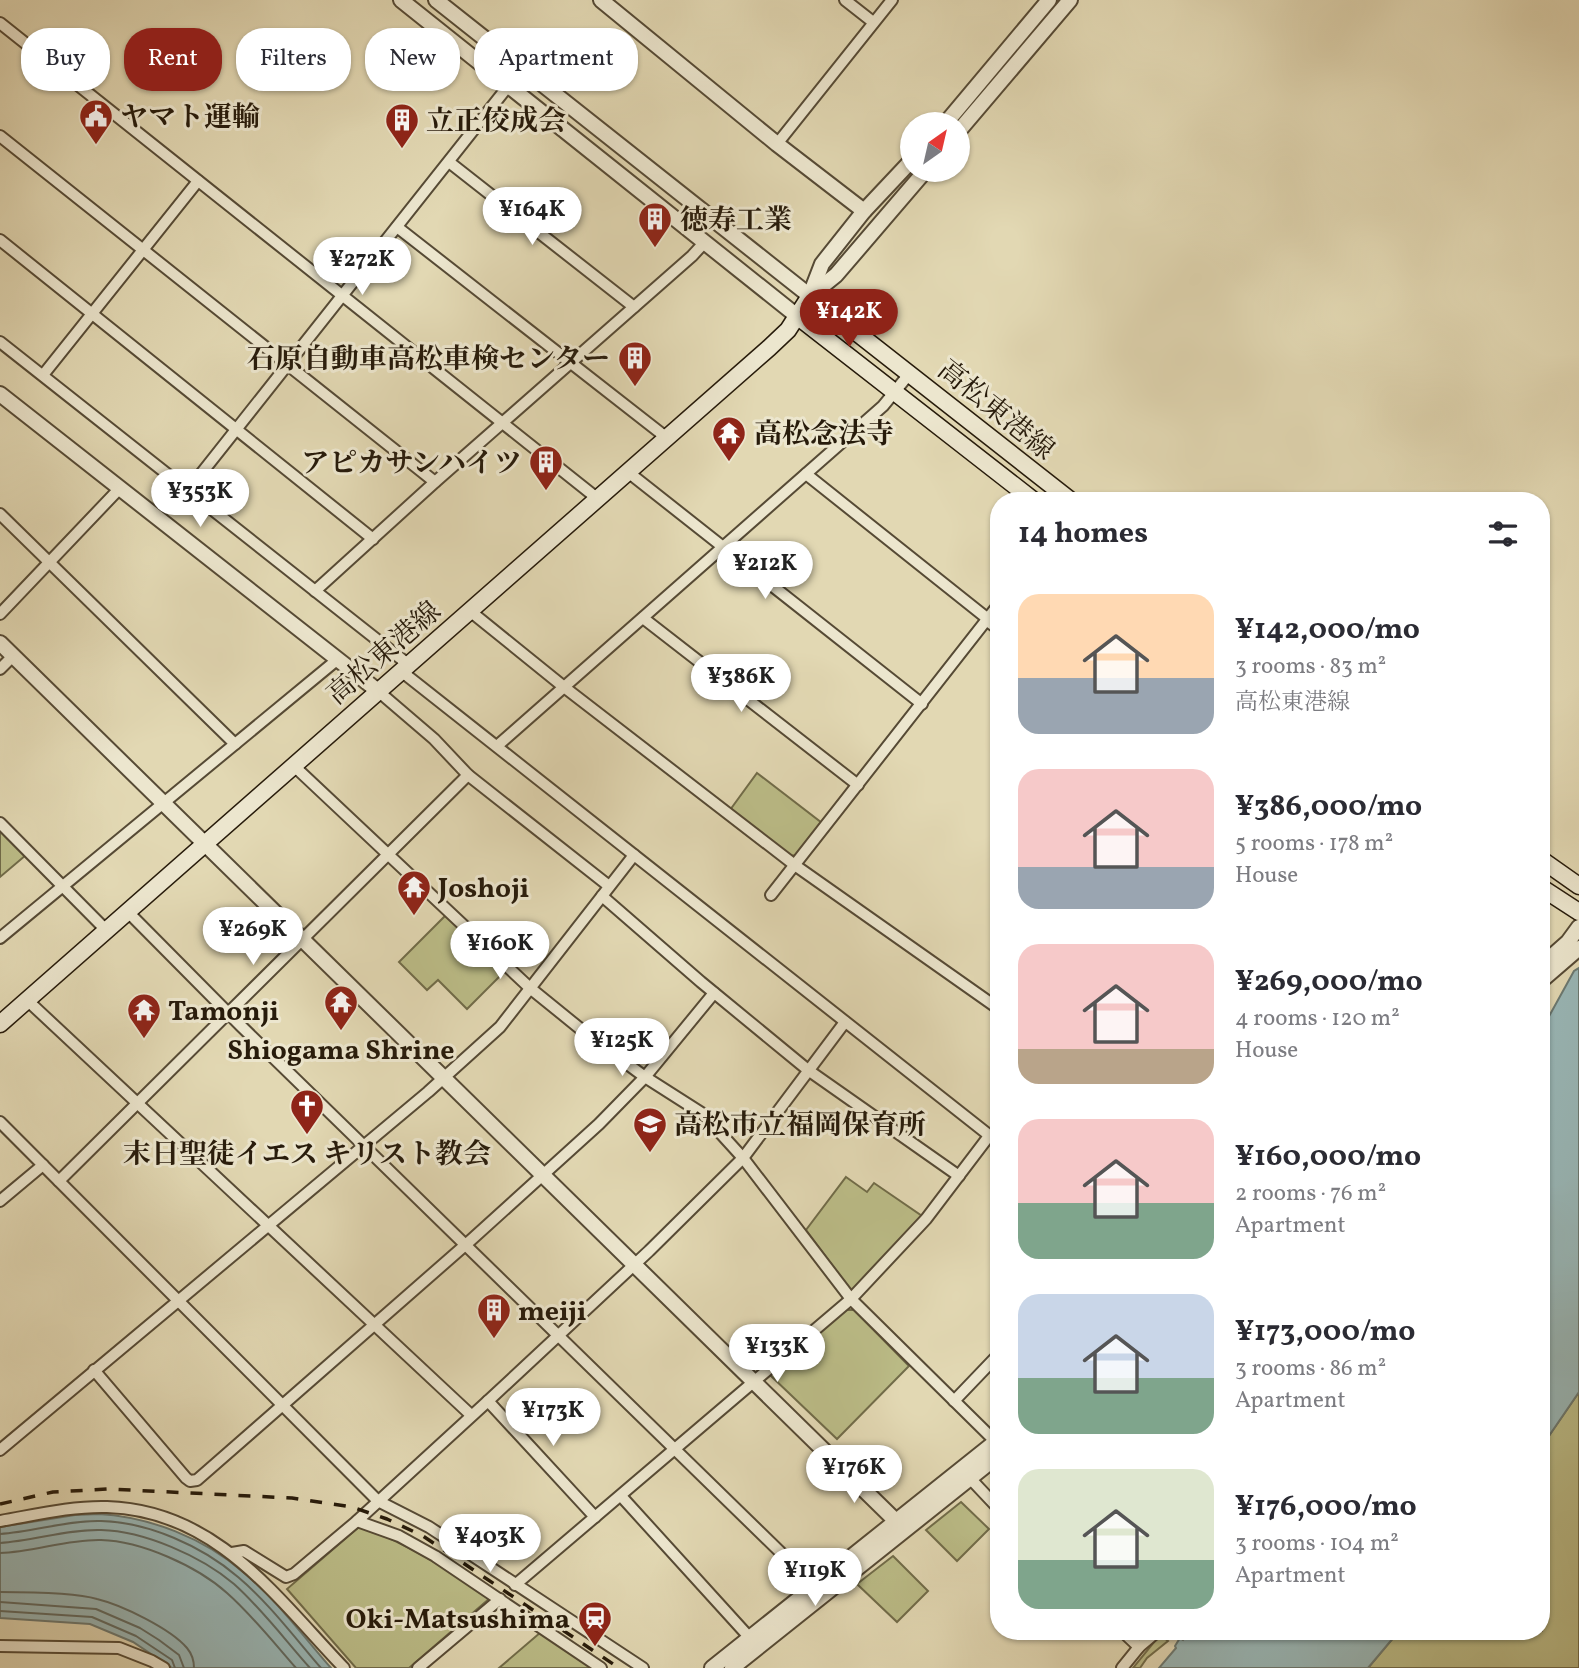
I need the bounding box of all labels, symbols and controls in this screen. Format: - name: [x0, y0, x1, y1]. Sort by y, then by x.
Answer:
- chip: Buy: [21, 28, 110, 91]
- chip: Rent: [124, 28, 222, 91]
- chip: Filters: [236, 28, 351, 91]
- chip: New: [365, 28, 460, 91]
- chip: Apartment: [474, 28, 638, 91]
- public building icon: ヤマト運輸: [77, 97, 115, 146]
- place label: ヤマト運輸: [120, 99, 260, 138]
- building icon: 立正佼成会: [383, 101, 421, 150]
- place label: 立正佼成会: [426, 103, 566, 142]
- north arrow: [900, 112, 970, 182]
- map controls: [900, 112, 970, 182]
- pin: ¥164K: [483, 188, 581, 247]
- text: ¥164K: [499, 194, 565, 226]
- building icon: 徳寿工業: [636, 200, 674, 249]
- place label: 徳寿工業: [680, 202, 792, 241]
- pin: ¥272K: [313, 238, 411, 297]
- text: ¥272K: [329, 244, 395, 276]
- pin: ¥142K: [800, 290, 898, 349]
- text: ¥142K: [816, 296, 882, 328]
- building icon: 石原自動車高松車検センター: [616, 339, 654, 388]
- place label: 石原自動車高松車検センター: [247, 341, 610, 380]
- street label: 高松東港線: [929, 352, 1062, 470]
- temple icon: 高松念法寺: [710, 414, 748, 463]
- place label: 高松念法寺: [754, 416, 894, 455]
- building icon: アピカサンハイツ: [527, 443, 565, 492]
- place label: アピカサンハイツ: [301, 445, 522, 484]
- pin: ¥353K: [151, 470, 249, 529]
- text: ¥353K: [167, 476, 233, 508]
- text: 14 homes: [1018, 513, 1148, 555]
- icon: filters: [1484, 515, 1522, 553]
- pin: ¥212K: [716, 542, 814, 601]
- text: ¥212K: [733, 548, 797, 580]
- street label: 高松東港線: [319, 593, 450, 715]
- text: ¥142,000/mo: [1235, 609, 1420, 651]
- icon: home: [1074, 622, 1158, 706]
- text: 3 rooms · 83 m²: [1235, 651, 1386, 683]
- pin: ¥386K: [692, 654, 790, 714]
- text: ¥386K: [707, 661, 775, 693]
- text: 高松東港線: [1235, 687, 1350, 719]
- text: ¥386,000/mo: [1235, 786, 1422, 828]
- icon: home: [1074, 797, 1158, 881]
- text: 5 rooms · 178 m²: [1235, 828, 1393, 860]
- text: House: [1235, 860, 1298, 892]
- temple icon: Joshoji: [395, 868, 433, 917]
- place label: Joshoji: [437, 870, 530, 909]
- pin: ¥269K: [204, 908, 302, 967]
- text: ¥269K: [219, 914, 287, 946]
- pin: ¥160K: [451, 922, 549, 981]
- text: ¥160K: [466, 928, 534, 960]
- text: ¥269,000/mo: [1235, 961, 1423, 1003]
- icon: home: [1074, 972, 1158, 1056]
- temple icon: Shiogama Shrine: [322, 983, 360, 1032]
- temple icon: Tamonji: [125, 991, 163, 1040]
- place label: Tamonji: [168, 993, 279, 1032]
- text: 4 rooms · 120 m²: [1235, 1003, 1400, 1035]
- pin: ¥125K: [573, 1018, 671, 1078]
- text: ¥125K: [590, 1025, 654, 1057]
- place label: Shiogama Shrine: [227, 1032, 455, 1071]
- text: House: [1235, 1035, 1298, 1067]
- church icon: 末日聖徒イエス キリスト教会: [288, 1087, 326, 1136]
- school or university icon: 高松市立福岡保育所: [631, 1105, 669, 1154]
- place label: 高松市立福岡保育所: [674, 1107, 926, 1146]
- place label: 末日聖徒イエス キリスト教会: [123, 1136, 491, 1175]
- text: ¥160,000/mo: [1235, 1136, 1421, 1178]
- icon: home: [1074, 1147, 1158, 1231]
- text: 2 rooms · 76 m²: [1235, 1178, 1386, 1210]
- text: Apartment: [1235, 1210, 1346, 1242]
- building icon: meiji: [475, 1291, 513, 1340]
- place label: meiji: [518, 1293, 587, 1332]
- text: ¥173,000/mo: [1235, 1311, 1415, 1353]
- icon: home: [1074, 1322, 1158, 1406]
- pin: ¥133K: [728, 1324, 826, 1384]
- text: ¥133K: [745, 1331, 809, 1363]
- text: 3 rooms · 86 m²: [1235, 1353, 1386, 1385]
- text: Apartment: [1235, 1385, 1346, 1417]
- pin: ¥173K: [504, 1388, 602, 1448]
- text: ¥173K: [522, 1395, 584, 1427]
- pin: ¥176K: [805, 1446, 903, 1505]
- text: ¥176K: [822, 1452, 886, 1484]
- text: ¥176,000/mo: [1235, 1486, 1417, 1528]
- icon: home: [1074, 1497, 1158, 1581]
- pin: ¥403K: [441, 1514, 539, 1574]
- text: ¥403K: [455, 1521, 525, 1553]
- text: 3 rooms · 104 m²: [1235, 1528, 1399, 1560]
- pin: ¥119K: [766, 1548, 864, 1608]
- text: ¥119K: [784, 1555, 846, 1587]
- text: Apartment: [1235, 1560, 1346, 1592]
- station icon: Oki-Matsushima: [576, 1599, 614, 1648]
- place label: Oki-Matsushima: [346, 1601, 570, 1640]

